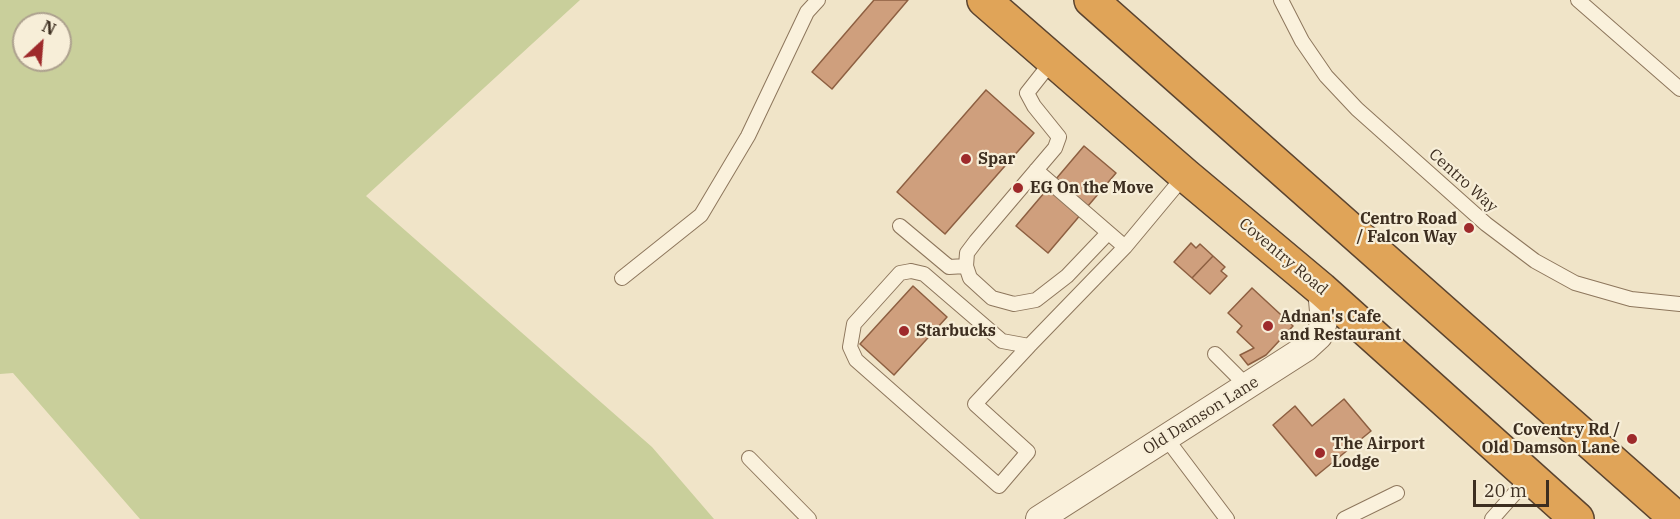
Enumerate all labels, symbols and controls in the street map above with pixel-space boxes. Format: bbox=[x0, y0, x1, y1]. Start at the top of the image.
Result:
north arrow bbox=[12, 12, 72, 72]
text: N bbox=[39, 16, 59, 39]
street label: Centro Way bbox=[1425, 145, 1501, 217]
place label: Spar bbox=[978, 149, 1015, 169]
marker: Spar bbox=[959, 152, 973, 166]
place label: EG On the Move bbox=[1030, 178, 1154, 198]
marker: EG On the Move bbox=[1011, 181, 1025, 195]
place label: Centro Road / Falcon Way bbox=[1357, 209, 1457, 247]
street label: Coventry Road bbox=[1235, 214, 1331, 300]
marker: Centro Road / Falcon Way bbox=[1462, 221, 1476, 235]
place label: Adnan's Cafe and Restaurant bbox=[1280, 307, 1401, 345]
marker: Adnan's Cafe and Restaurant bbox=[1261, 319, 1275, 333]
place label: Starbucks bbox=[916, 321, 996, 341]
marker: Starbucks bbox=[897, 324, 911, 338]
street label: Old Damson Lane bbox=[1140, 373, 1262, 459]
place label: Coventry Rd / Old Damson Lane bbox=[1481, 420, 1620, 458]
marker: Coventry Rd / Old Damson Lane bbox=[1625, 432, 1639, 446]
place label: The Airport Lodge bbox=[1332, 434, 1425, 472]
marker: The Airport Lodge bbox=[1313, 446, 1327, 460]
scale bar bbox=[1476, 468, 1552, 506]
text: 20 m bbox=[1484, 479, 1527, 502]

